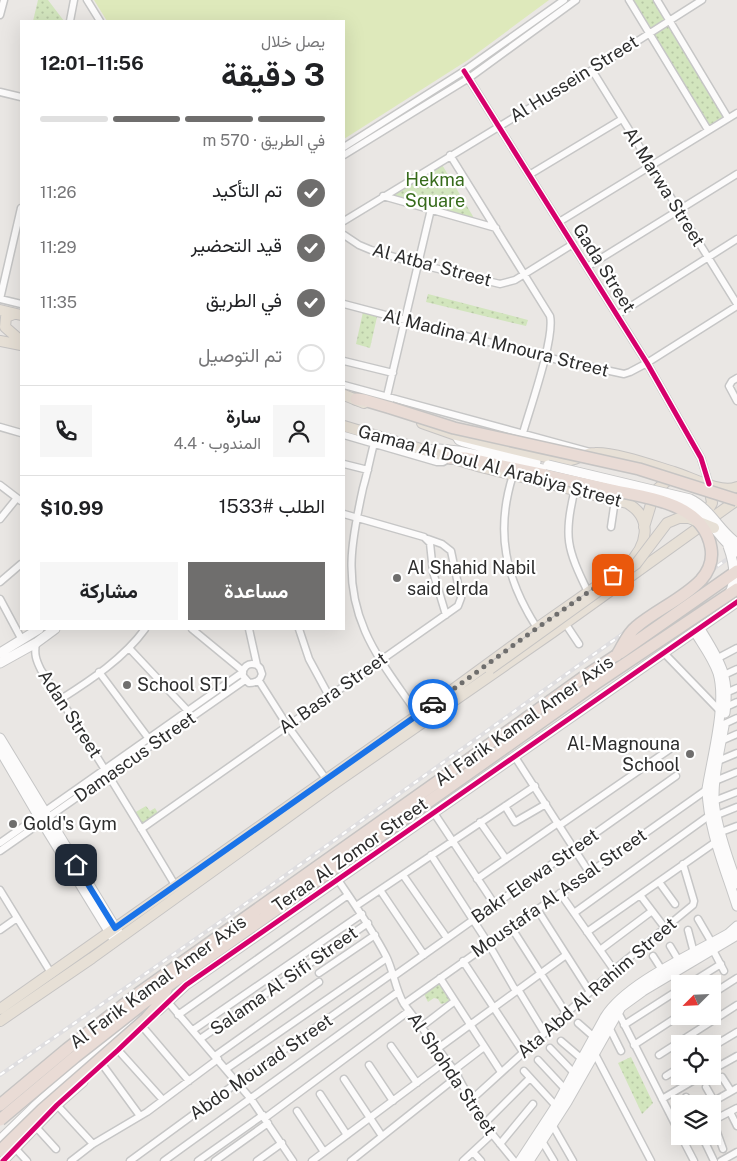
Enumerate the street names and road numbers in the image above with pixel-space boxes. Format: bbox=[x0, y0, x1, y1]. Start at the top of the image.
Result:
street label: Al Hussein Street bbox=[506, 31, 642, 126]
street label: Al Marwa Street bbox=[619, 123, 709, 250]
street label: Gada Street bbox=[569, 219, 640, 316]
street label: Al Atba' Street bbox=[370, 239, 494, 290]
street label: Al Madina Al Mnoura Street bbox=[381, 304, 611, 381]
street label: Gamaa Al Doul Al Arabiya Street bbox=[356, 420, 624, 511]
street label: Al Basra Street bbox=[275, 647, 391, 738]
street label: Al Farik Kamal Amer Axis bbox=[431, 651, 617, 790]
street label: Adan Street bbox=[34, 666, 107, 762]
street label: Damascus Street bbox=[70, 707, 199, 806]
street label: Teraa Al Zomor Street bbox=[268, 793, 431, 916]
street label: Bakr Elewa Street bbox=[467, 824, 602, 927]
street label: Moustafa Al Assal Street bbox=[467, 824, 650, 961]
street label: Al Farik Kamal Amer Axis bbox=[65, 911, 250, 1053]
street label: Ata Abd Al Rahim Street bbox=[513, 913, 680, 1062]
street label: Salama Al Sifi Street bbox=[206, 922, 361, 1039]
street label: Al Shohda Street bbox=[404, 1008, 501, 1139]
street label: Abdo Mourad Street bbox=[185, 1009, 336, 1124]

